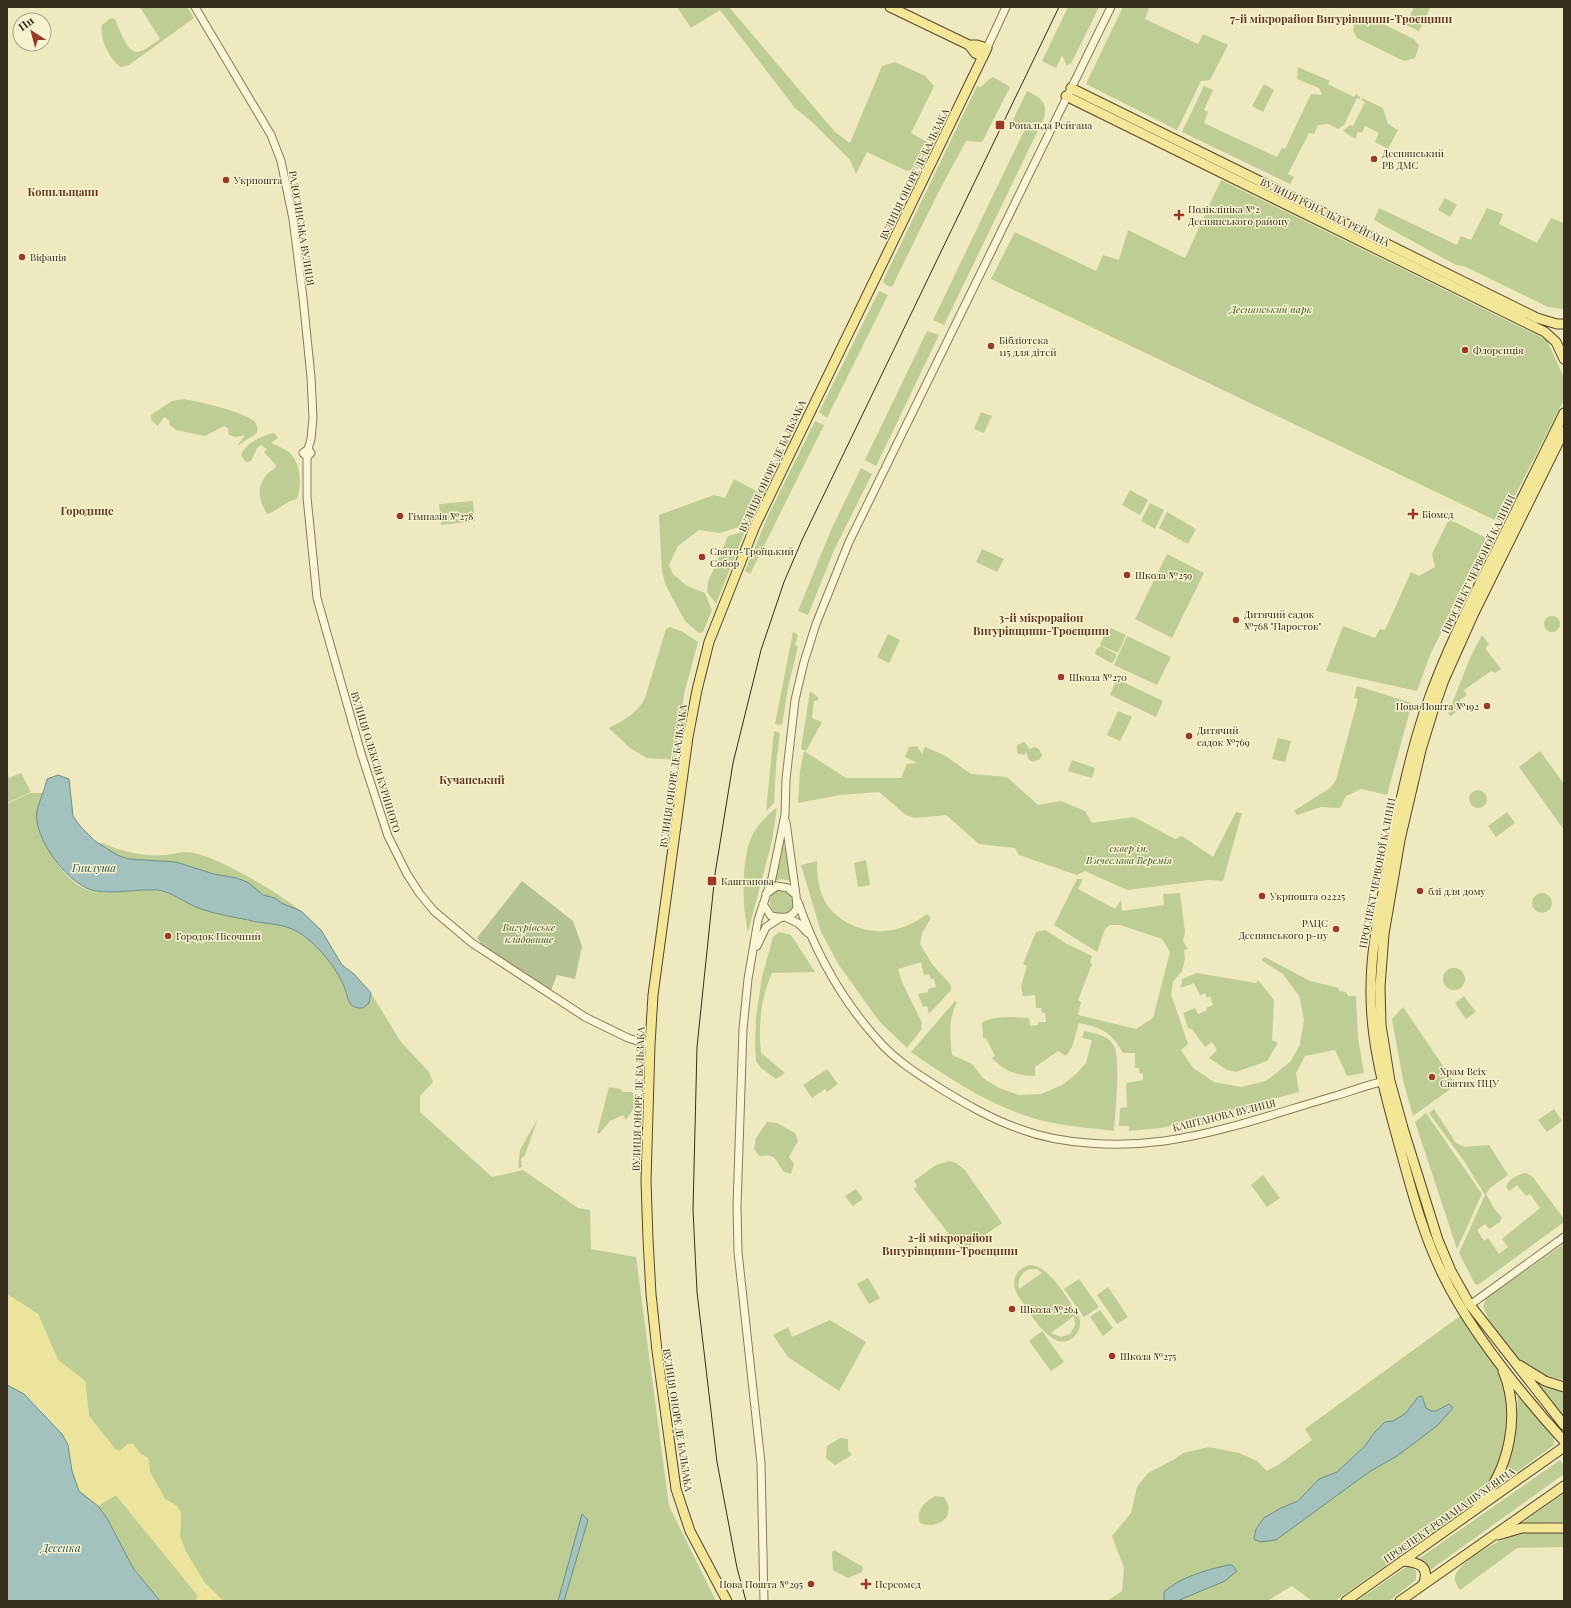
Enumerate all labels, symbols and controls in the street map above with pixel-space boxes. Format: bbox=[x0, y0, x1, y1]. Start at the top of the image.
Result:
district label: 7-й мікрорайон Вигурівщини-Троєщини bbox=[1230, 11, 1452, 26]
north arrow bbox=[12, 12, 52, 52]
text: Пн bbox=[15, 13, 37, 34]
street label: ВУЛИЦЯ ОНОРЕ ДЕ БАЛЬЗАКА bbox=[876, 105, 952, 242]
place label: Рональда Рейгана bbox=[1009, 118, 1092, 132]
marker: Рональда Рейгана bbox=[994, 119, 1006, 131]
place label: Деснянський РВ ДМС bbox=[1382, 146, 1444, 172]
marker: Деснянський РВ ДМС bbox=[1369, 154, 1379, 164]
street label: РАДОСИНСЬКА ВУЛИЦЯ bbox=[286, 169, 318, 287]
place label: Укрпошта bbox=[233, 173, 282, 187]
marker: Укрпошта bbox=[221, 175, 231, 185]
street label: ВУЛИЦЯ РОНАЛЬДА РЕЙГАНА bbox=[1258, 175, 1393, 250]
district label: Копильщани bbox=[27, 184, 99, 199]
place label: Поліклініка №2 Деснянського району bbox=[1188, 202, 1289, 228]
marker: Поліклініка №2 Деснянського району bbox=[1173, 209, 1185, 221]
place label: Віфанія bbox=[30, 250, 67, 264]
marker: Віфанія bbox=[17, 252, 27, 262]
park label: Деснянський парк bbox=[1228, 302, 1313, 316]
place label: Бібліотека 115 для дітей bbox=[999, 333, 1057, 359]
marker: Бібліотека 115 для дітей bbox=[986, 341, 996, 351]
place label: Флоренція bbox=[1473, 343, 1524, 357]
marker: Флоренція bbox=[1460, 345, 1470, 355]
street label: ВУЛИЦЯ ОНОРЕ ДЕ БАЛЬЗАКА bbox=[735, 397, 809, 534]
street label: ПРОСПЕКТ ЧЕРВОНОЇ КАЛИНИ bbox=[1438, 492, 1518, 636]
district label: Городище bbox=[60, 503, 114, 518]
place label: Біомед bbox=[1422, 507, 1454, 521]
marker: Біомед bbox=[1407, 508, 1419, 520]
place label: Гімназія №278 bbox=[408, 509, 474, 523]
marker: Гімназія №278 bbox=[395, 511, 405, 521]
place label: Свято-Троїцький Собор bbox=[710, 544, 794, 570]
marker: Свято-Троїцький Собор bbox=[697, 552, 707, 562]
place label: Школа №259 bbox=[1135, 568, 1192, 582]
marker: Школа №259 bbox=[1122, 570, 1132, 580]
place label: Дитячий садок №768 "Паросток" bbox=[1244, 607, 1322, 633]
district label: 3-й мікрорайон Вигурівщини-Троєщини bbox=[973, 610, 1109, 638]
marker: Дитячий садок №768 "Паросток" bbox=[1231, 615, 1241, 625]
place label: Школа №270 bbox=[1069, 670, 1127, 684]
marker: Школа №270 bbox=[1056, 672, 1066, 682]
street label: ВУЛИЦЯ ОЛЕКСІЯ КУРІННОГО bbox=[348, 690, 404, 834]
place label: Нова Пошта №192 bbox=[1396, 699, 1479, 713]
marker: Нова Пошта №192 bbox=[1482, 701, 1492, 711]
street label: ВУЛИЦЯ ОНОРЕ ДЕ БАЛЬЗАКА bbox=[656, 703, 690, 848]
place label: Дитячий садок №769 bbox=[1197, 723, 1250, 749]
marker: Дитячий садок №769 bbox=[1184, 731, 1194, 741]
district label: Кучанський bbox=[439, 772, 505, 787]
street label: ПРОСПЕКТ ЧЕРВОНОЇ КАЛИНИ bbox=[1356, 796, 1398, 949]
park label: сквер ім. В'ячеслава Веремія bbox=[1085, 841, 1172, 867]
water label: Гнилуша bbox=[71, 860, 116, 875]
place label: Каштанова bbox=[721, 874, 774, 888]
marker: Каштанова bbox=[706, 875, 718, 887]
place label: блі для дому bbox=[1428, 884, 1486, 898]
marker: блі для дому bbox=[1415, 886, 1425, 896]
place label: Укрпошта 02225 bbox=[1269, 889, 1345, 903]
marker: Укрпошта 02225 bbox=[1257, 891, 1267, 901]
place label: РАЦС Деснянського р-ну bbox=[1239, 916, 1328, 942]
park label: Вигурівське кладовище bbox=[502, 920, 556, 946]
marker: РАЦС Деснянського р-ну bbox=[1331, 924, 1341, 934]
place label: Городок Пісочний bbox=[176, 929, 261, 943]
marker: Городок Пісочний bbox=[163, 931, 173, 941]
street label: ВУЛИЦЯ ОНОРЕ ДЕ БАЛЬЗАКА bbox=[628, 1026, 648, 1171]
place label: Храм Всіх Святих ПЦУ bbox=[1440, 1064, 1499, 1090]
marker: Храм Всіх Святих ПЦУ bbox=[1427, 1072, 1437, 1082]
street label: КАШТАНОВА ВУЛИЦЯ bbox=[1171, 1095, 1277, 1135]
district label: 2-й мікрорайон Вигурівщини-Троєщини bbox=[882, 1230, 1018, 1258]
place label: Школа №264 bbox=[1020, 1302, 1078, 1316]
marker: Школа №264 bbox=[1007, 1304, 1017, 1314]
street label: ВУЛИЦЯ ОНОРЕ ДЕ БАЛЬЗАКА bbox=[660, 1348, 696, 1493]
place label: Школа №275 bbox=[1120, 1349, 1176, 1363]
marker: Школа №275 bbox=[1107, 1351, 1117, 1361]
street label: ПРОСПЕКТ РОМАНА ШУХЕВИЧА bbox=[1381, 1464, 1518, 1566]
water label: Десенка bbox=[39, 1540, 81, 1555]
place label: Нова Пошта №295 bbox=[719, 1577, 803, 1591]
place label: Персомед bbox=[875, 1577, 921, 1591]
marker: Персомед bbox=[860, 1578, 872, 1590]
marker: Нова Пошта №295 bbox=[806, 1579, 816, 1589]

